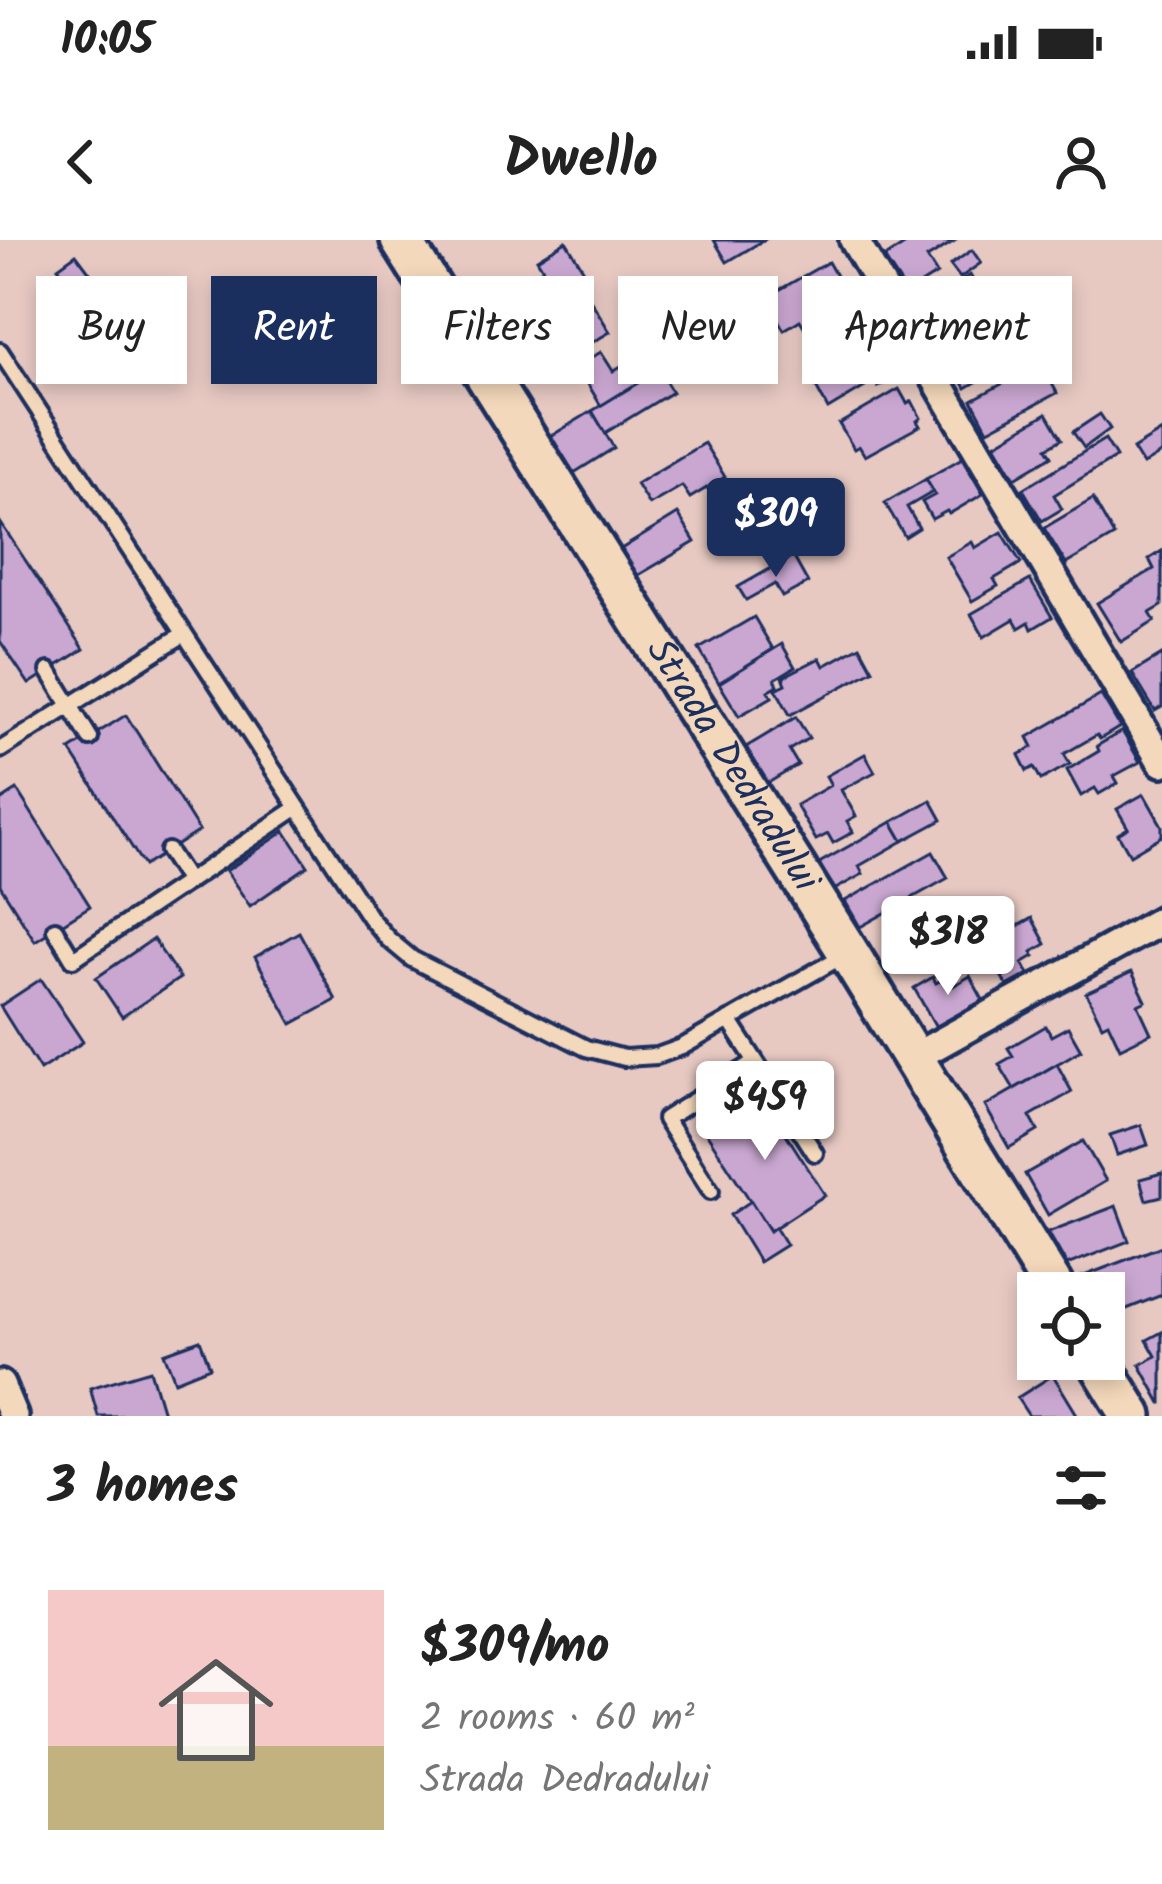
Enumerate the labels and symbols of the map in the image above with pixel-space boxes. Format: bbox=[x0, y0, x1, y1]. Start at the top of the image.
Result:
pin: $309 bbox=[705, 478, 847, 580]
street label: Strada Dedradului bbox=[628, 627, 835, 907]
pin: $318 bbox=[877, 896, 1019, 998]
pin: $459 bbox=[694, 1061, 836, 1163]

